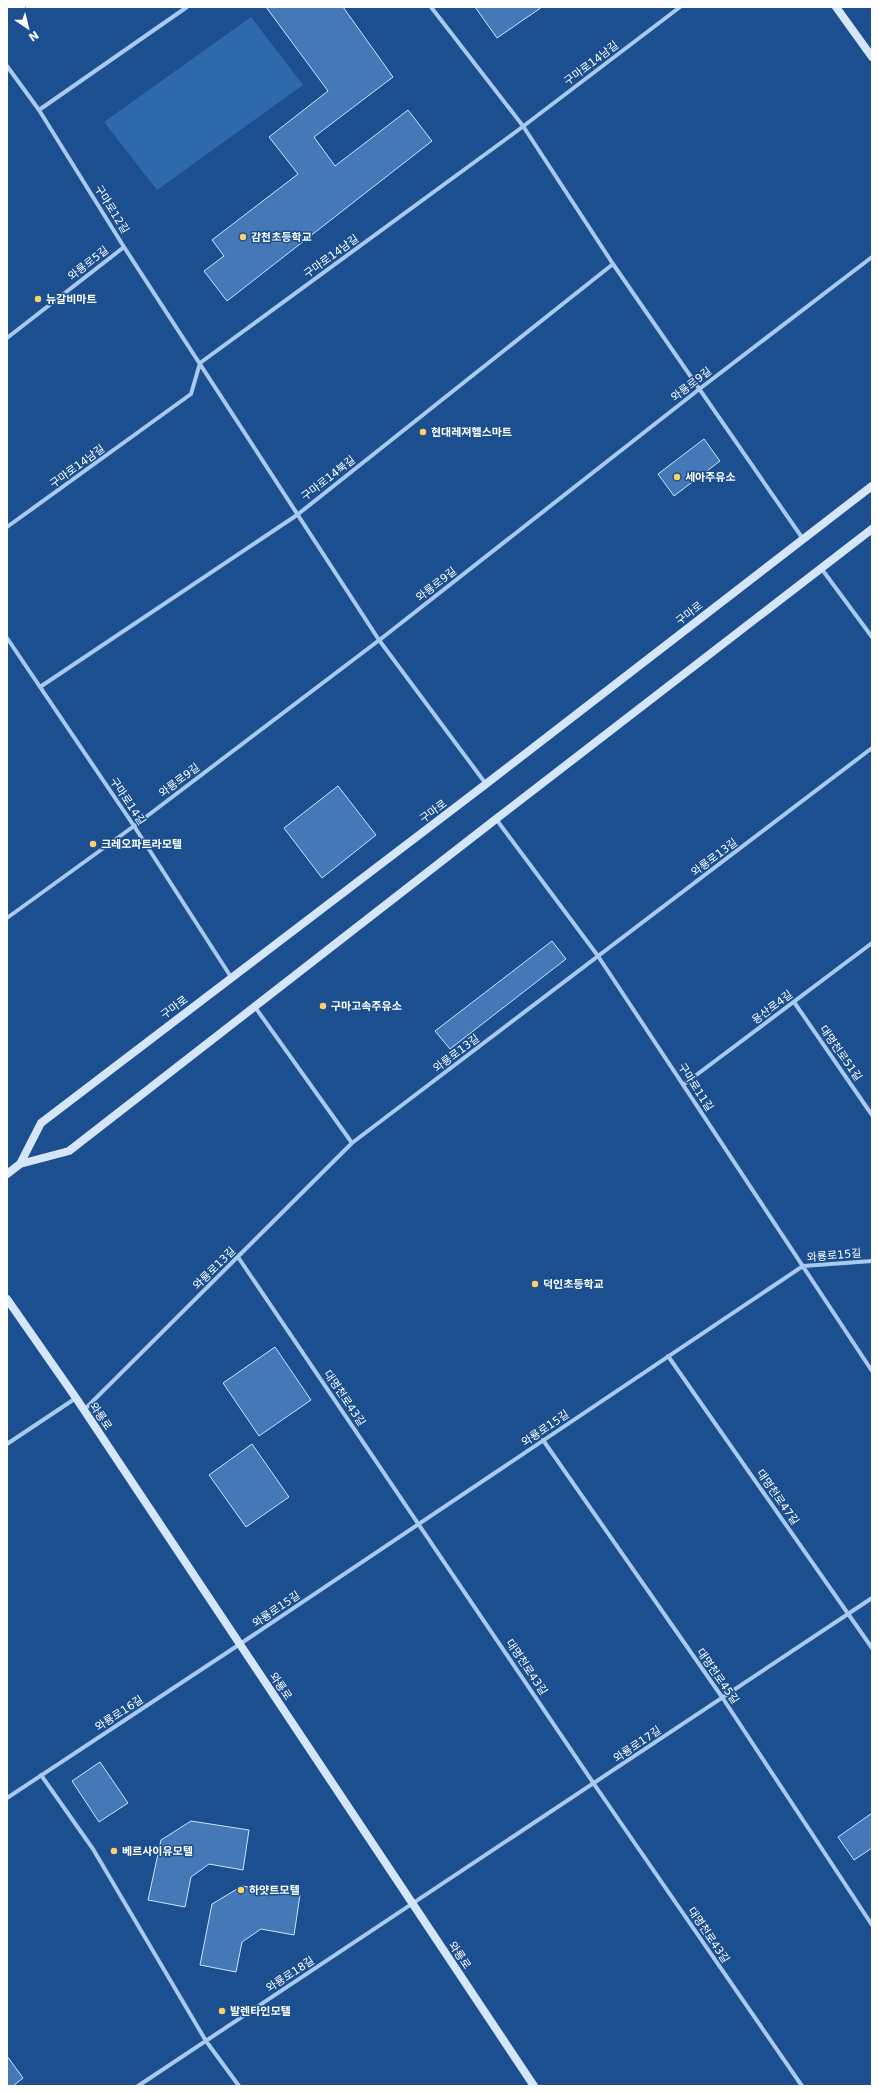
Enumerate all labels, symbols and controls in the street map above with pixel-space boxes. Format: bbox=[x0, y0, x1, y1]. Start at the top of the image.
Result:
north arrow bbox=[8, 8, 48, 48]
text: N bbox=[26, 28, 41, 44]
street label: 구마로14남길 bbox=[562, 39, 621, 88]
street label: 구마로12길 bbox=[92, 183, 132, 236]
place label: 감천초등학교 bbox=[251, 231, 312, 244]
marker: 감천초등학교 bbox=[238, 232, 248, 242]
street label: 구마로14남길 bbox=[301, 232, 361, 281]
street label: 와룡로5길 bbox=[66, 244, 111, 283]
place label: 뉴갈비마트 bbox=[46, 293, 97, 306]
marker: 뉴갈비마트 bbox=[33, 294, 43, 304]
street label: 와룡로9길 bbox=[669, 365, 714, 404]
place label: 현대레져헬스마트 bbox=[431, 426, 512, 439]
marker: 현대레져헬스마트 bbox=[418, 427, 428, 437]
street label: 구마로14남길 bbox=[47, 442, 107, 491]
street label: 구마로14북길 bbox=[299, 453, 358, 503]
place label: 세아주유소 bbox=[685, 471, 736, 484]
marker: 세아주유소 bbox=[672, 472, 682, 482]
street label: 와룡로9길 bbox=[414, 565, 459, 604]
street label: 구마로 bbox=[673, 599, 705, 628]
street label: 와룡로9길 bbox=[156, 761, 202, 800]
street label: 구마로14길 bbox=[107, 775, 148, 827]
street label: 구마로 bbox=[417, 797, 449, 826]
street label: 와룡로13길 bbox=[689, 836, 740, 879]
place label: 크레오파트라모텔 bbox=[101, 838, 182, 851]
marker: 크레오파트라모텔 bbox=[88, 839, 98, 849]
street label: 용산로4길 bbox=[749, 988, 795, 1027]
street label: 구마로 bbox=[158, 993, 190, 1022]
place label: 구마고속주유소 bbox=[331, 1000, 402, 1013]
marker: 구마고속주유소 bbox=[318, 1001, 328, 1011]
street label: 대명천로51길 bbox=[817, 1023, 864, 1083]
street label: 와룡로13길 bbox=[431, 1032, 482, 1075]
street label: 구마로11길 bbox=[675, 1061, 716, 1114]
street label: 와룡로13길 bbox=[190, 1244, 238, 1292]
street label: 와룡로15길 bbox=[806, 1247, 862, 1264]
place label: 덕인초등학교 bbox=[543, 1278, 604, 1291]
marker: 덕인초등학교 bbox=[530, 1279, 540, 1289]
street label: 대명천로43길 bbox=[321, 1368, 368, 1429]
street label: 와룡로 bbox=[87, 1400, 114, 1433]
street label: 와룡로15길 bbox=[519, 1408, 571, 1449]
street label: 대명천로47길 bbox=[754, 1467, 801, 1527]
street label: 와룡로15길 bbox=[250, 1589, 302, 1630]
street label: 대명천로43길 bbox=[503, 1637, 550, 1698]
street label: 대명천로45길 bbox=[694, 1646, 741, 1706]
street label: 와룡로 bbox=[267, 1670, 294, 1703]
street label: 와룡로16길 bbox=[93, 1693, 146, 1734]
street label: 와룡로17길 bbox=[611, 1724, 663, 1765]
place label: 베르사이유모텔 bbox=[122, 1845, 193, 1858]
marker: 베르사이유모텔 bbox=[109, 1846, 119, 1856]
place label: 하얏트모텔 bbox=[249, 1884, 300, 1897]
marker: 하얏트모텔 bbox=[236, 1885, 246, 1895]
street label: 대명천로43길 bbox=[685, 1905, 732, 1966]
street label: 와룡로 bbox=[446, 1939, 473, 1972]
street label: 와룡로18길 bbox=[264, 1954, 317, 1995]
place label: 발렌타인모텔 bbox=[230, 2005, 291, 2018]
marker: 발렌타인모텔 bbox=[217, 2006, 227, 2016]

